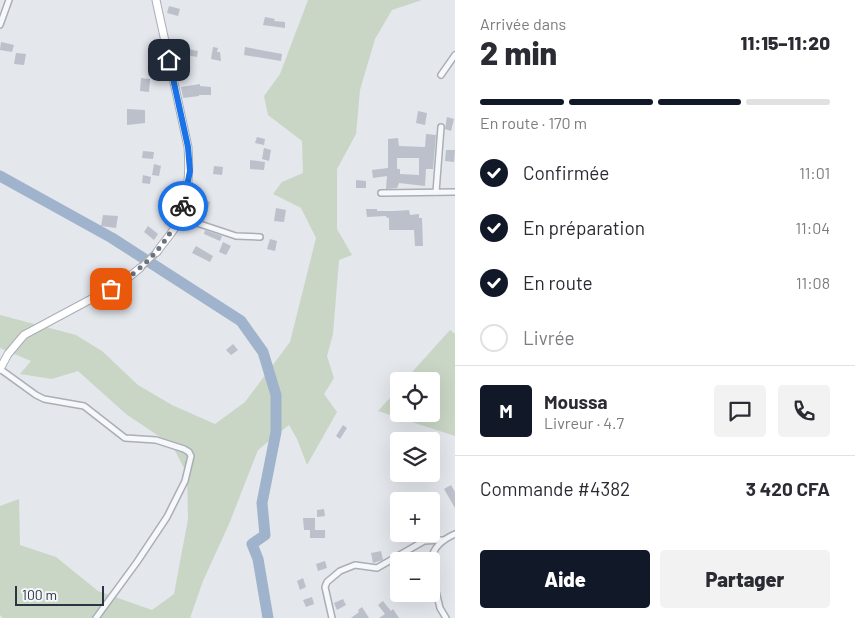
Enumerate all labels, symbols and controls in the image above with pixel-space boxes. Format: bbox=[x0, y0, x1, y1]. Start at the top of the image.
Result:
text: Arrivée dans bbox=[480, 14, 566, 33]
text: 11:15–11:20 bbox=[740, 31, 830, 54]
text: 2 min bbox=[480, 33, 557, 71]
pin bbox=[148, 39, 190, 81]
icon: home bbox=[155, 46, 183, 74]
text: En route · 170 m bbox=[480, 113, 587, 132]
icon: check bbox=[480, 159, 508, 187]
text: Confirmée bbox=[523, 161, 610, 184]
text: 11:01 bbox=[799, 163, 830, 182]
courier bbox=[158, 181, 208, 231]
icon: bike bbox=[169, 192, 197, 220]
icon: check bbox=[480, 214, 508, 242]
text: En préparation bbox=[523, 216, 645, 239]
text: 11:04 bbox=[795, 218, 830, 237]
pin bbox=[90, 268, 132, 310]
icon: check bbox=[480, 269, 508, 297]
text: En route bbox=[523, 271, 593, 294]
text: 11:08 bbox=[796, 273, 830, 292]
icon: bag bbox=[97, 275, 125, 303]
text: Livrée bbox=[523, 326, 575, 349]
map controls bbox=[390, 372, 440, 602]
button: locate bbox=[390, 372, 440, 422]
button: chat bbox=[714, 385, 766, 437]
button: phone bbox=[778, 385, 830, 437]
text: Moussa bbox=[544, 390, 608, 413]
text: M bbox=[499, 399, 513, 422]
text: Livreur · 4.7 bbox=[544, 413, 624, 432]
button: layers bbox=[390, 432, 440, 482]
text: Commande #4382 bbox=[480, 477, 630, 500]
text: 3 420 CFA bbox=[746, 477, 830, 500]
button: + bbox=[390, 492, 440, 542]
button: Aide bbox=[480, 550, 650, 608]
button: Partager bbox=[660, 550, 830, 608]
button: − bbox=[390, 552, 440, 602]
scale bar bbox=[15, 583, 104, 606]
text: 100 m bbox=[22, 586, 57, 603]

